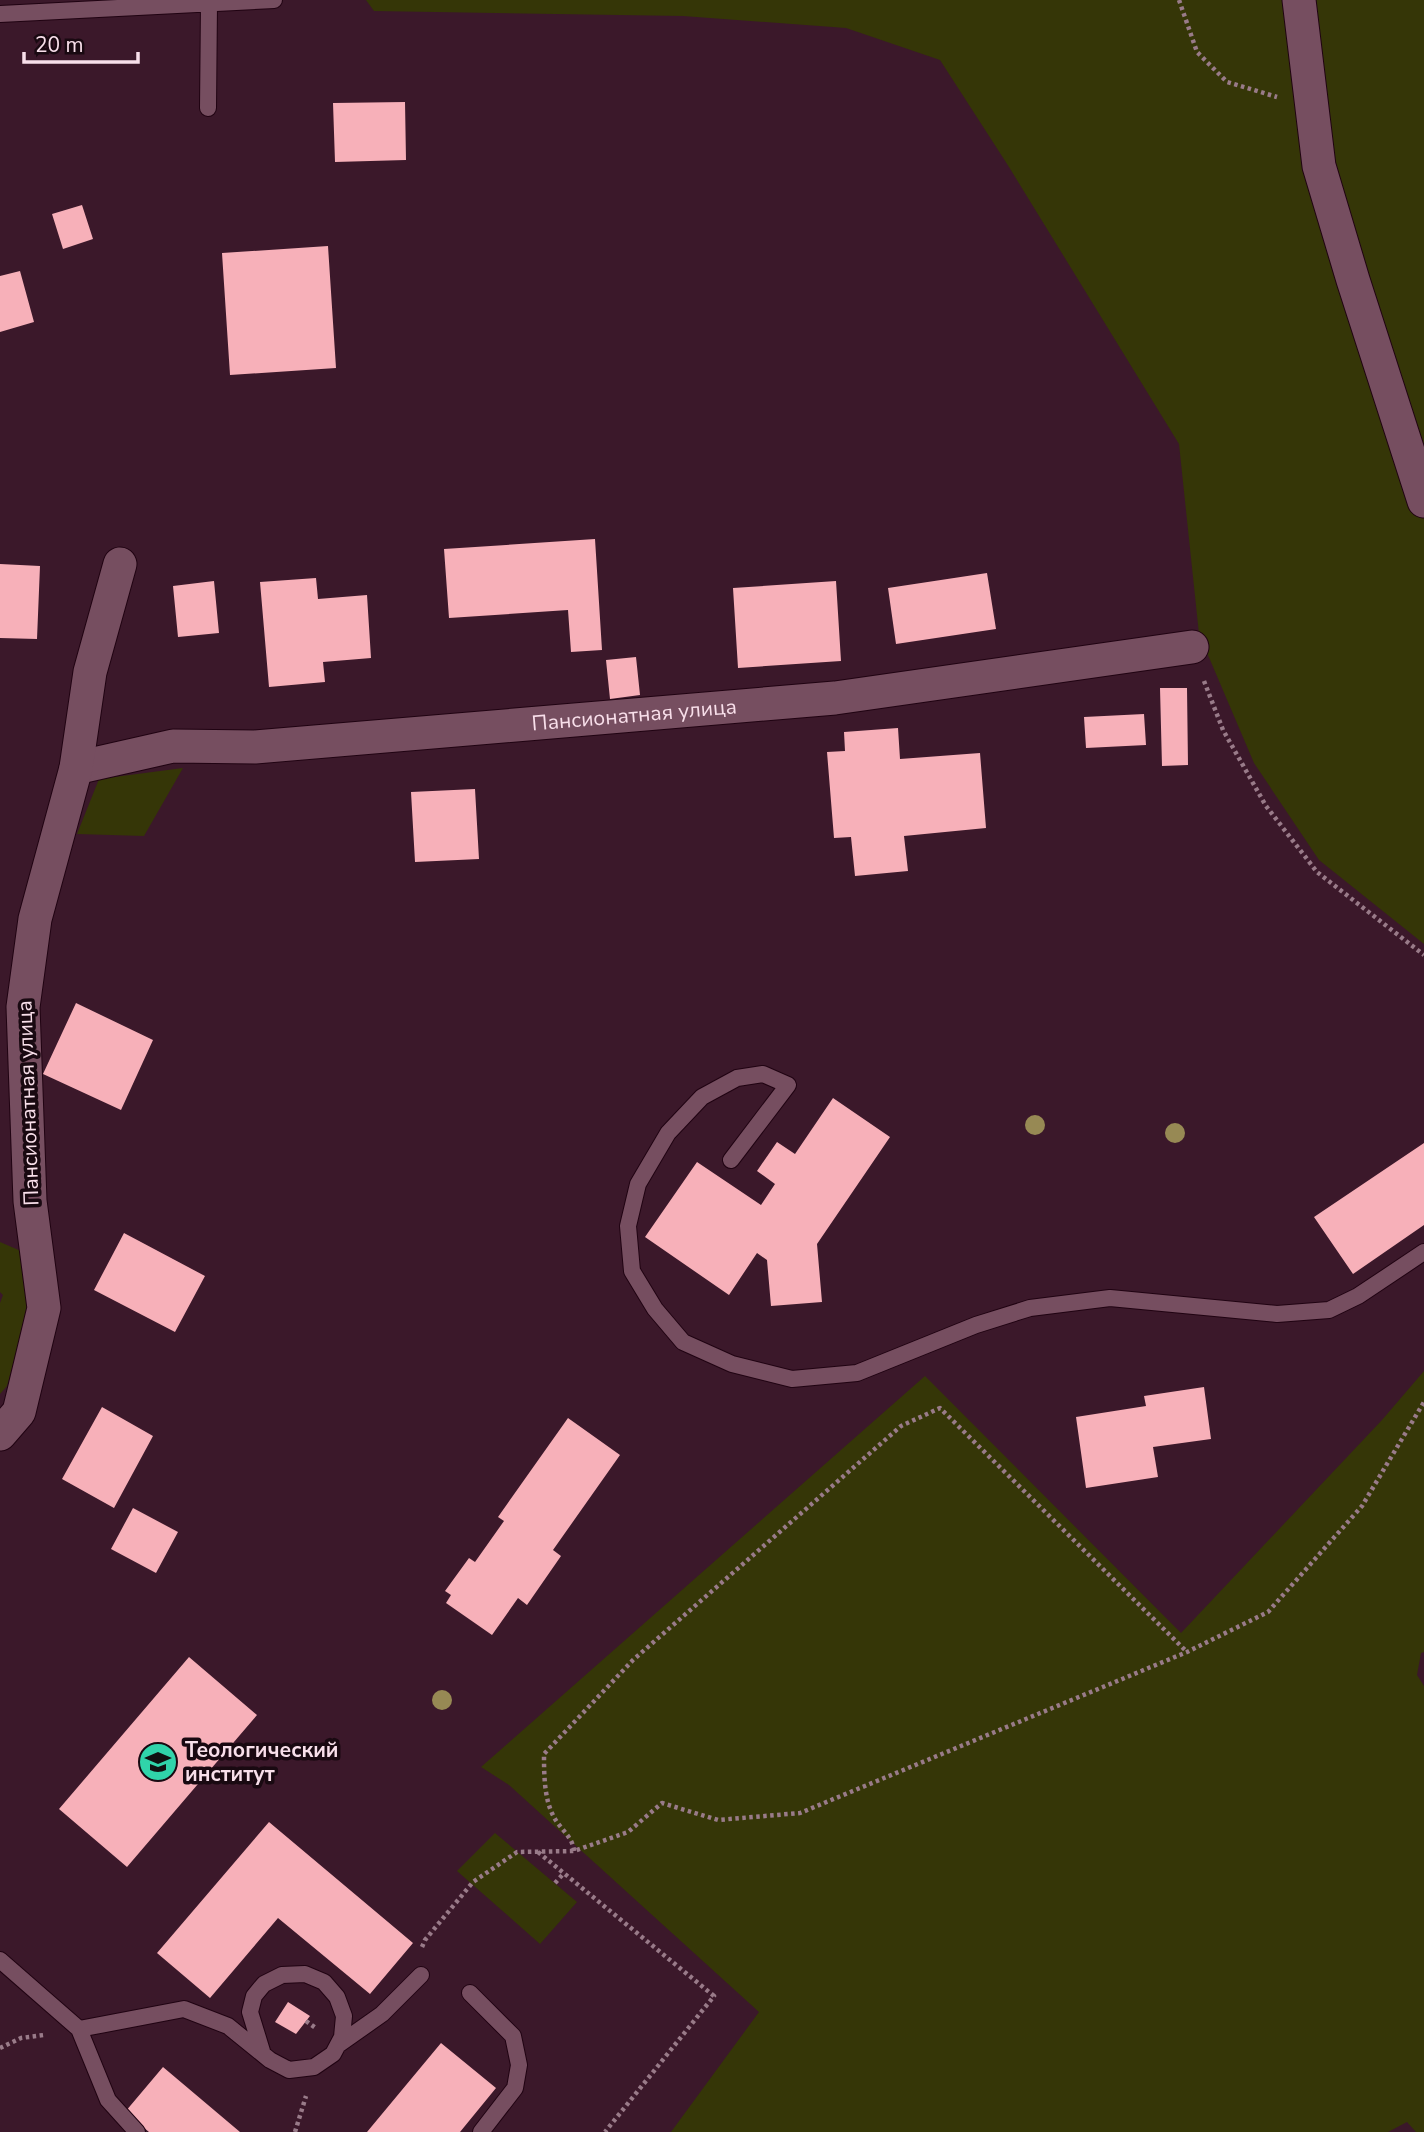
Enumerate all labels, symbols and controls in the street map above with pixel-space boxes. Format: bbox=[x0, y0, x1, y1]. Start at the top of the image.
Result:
scale bar bbox=[24, 21, 138, 65]
text: 20 m bbox=[35, 31, 84, 59]
street label: Пансионатная улица bbox=[531, 692, 738, 738]
street label: Пансионатная улица bbox=[10, 1000, 46, 1206]
place label: Теологический институт bbox=[185, 1736, 339, 1788]
school or university icon: Теологический институт bbox=[137, 1741, 179, 1783]

